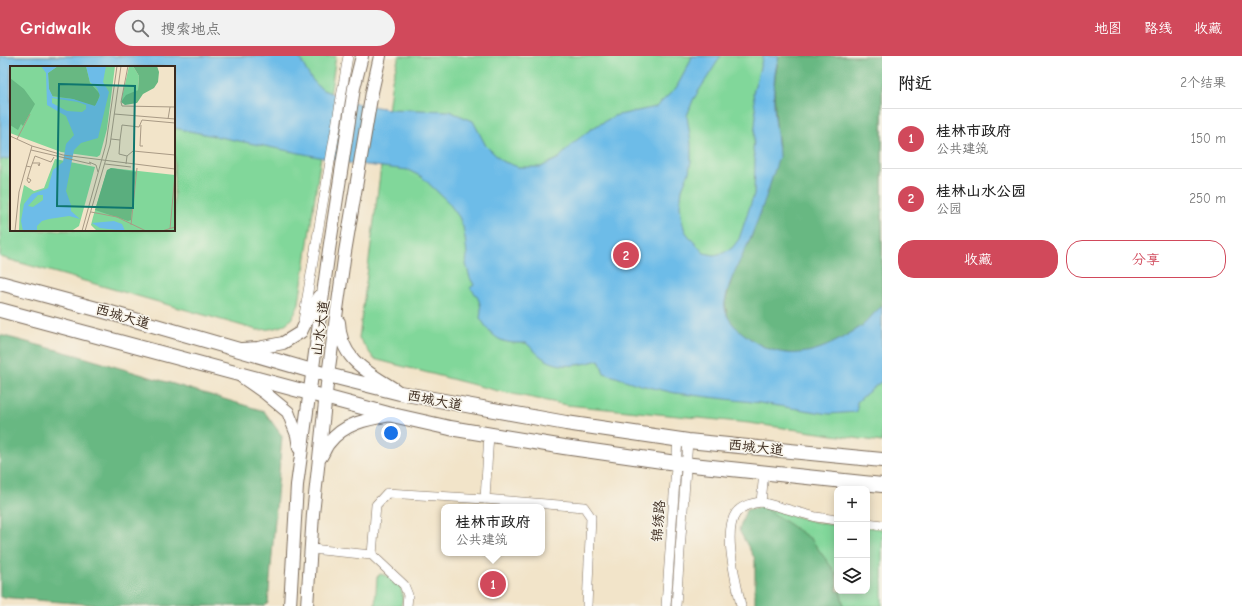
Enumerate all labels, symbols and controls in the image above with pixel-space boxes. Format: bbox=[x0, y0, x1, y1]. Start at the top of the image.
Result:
search box bbox=[115, 10, 395, 46]
text: Gridwalk bbox=[20, 17, 91, 39]
icon: search bbox=[129, 17, 151, 39]
text: 搜索地点 bbox=[161, 20, 221, 38]
text: 地图 bbox=[1094, 20, 1122, 37]
text: 路线 bbox=[1144, 20, 1172, 37]
text: 收藏 bbox=[1194, 20, 1222, 37]
inset map bbox=[10, 66, 175, 231]
text: 附近 bbox=[898, 74, 932, 93]
text: 2个结果 bbox=[1180, 75, 1226, 90]
text: 桂林市政府 bbox=[936, 122, 1011, 140]
text: 1 bbox=[908, 131, 914, 146]
text: 150 m bbox=[1191, 131, 1226, 146]
text: 公共建筑 bbox=[936, 141, 988, 156]
text: 桂林山水公园 bbox=[936, 182, 1026, 200]
text: 2 bbox=[908, 191, 914, 206]
text: 250 m bbox=[1189, 191, 1226, 206]
text: 公园 bbox=[936, 201, 962, 216]
pin: 2 bbox=[613, 240, 639, 270]
button: 收藏 bbox=[898, 240, 1058, 278]
button: 分享 bbox=[1066, 240, 1226, 278]
street label: 山水大道 bbox=[308, 299, 333, 357]
street label: 西城大道 bbox=[94, 301, 152, 332]
street label: 西城大道 bbox=[406, 387, 464, 414]
your location bbox=[381, 423, 401, 443]
street label: 西城大道 bbox=[727, 436, 785, 459]
map controls bbox=[834, 486, 870, 594]
button: + bbox=[834, 486, 870, 522]
street label: 锦绣路 bbox=[649, 499, 668, 543]
popup bbox=[441, 504, 545, 556]
text: 桂林市政府 bbox=[455, 513, 531, 531]
button: − bbox=[834, 522, 870, 558]
text: 公共建筑 bbox=[455, 532, 508, 547]
button: layers bbox=[834, 558, 870, 594]
pin: 1 bbox=[480, 569, 506, 599]

